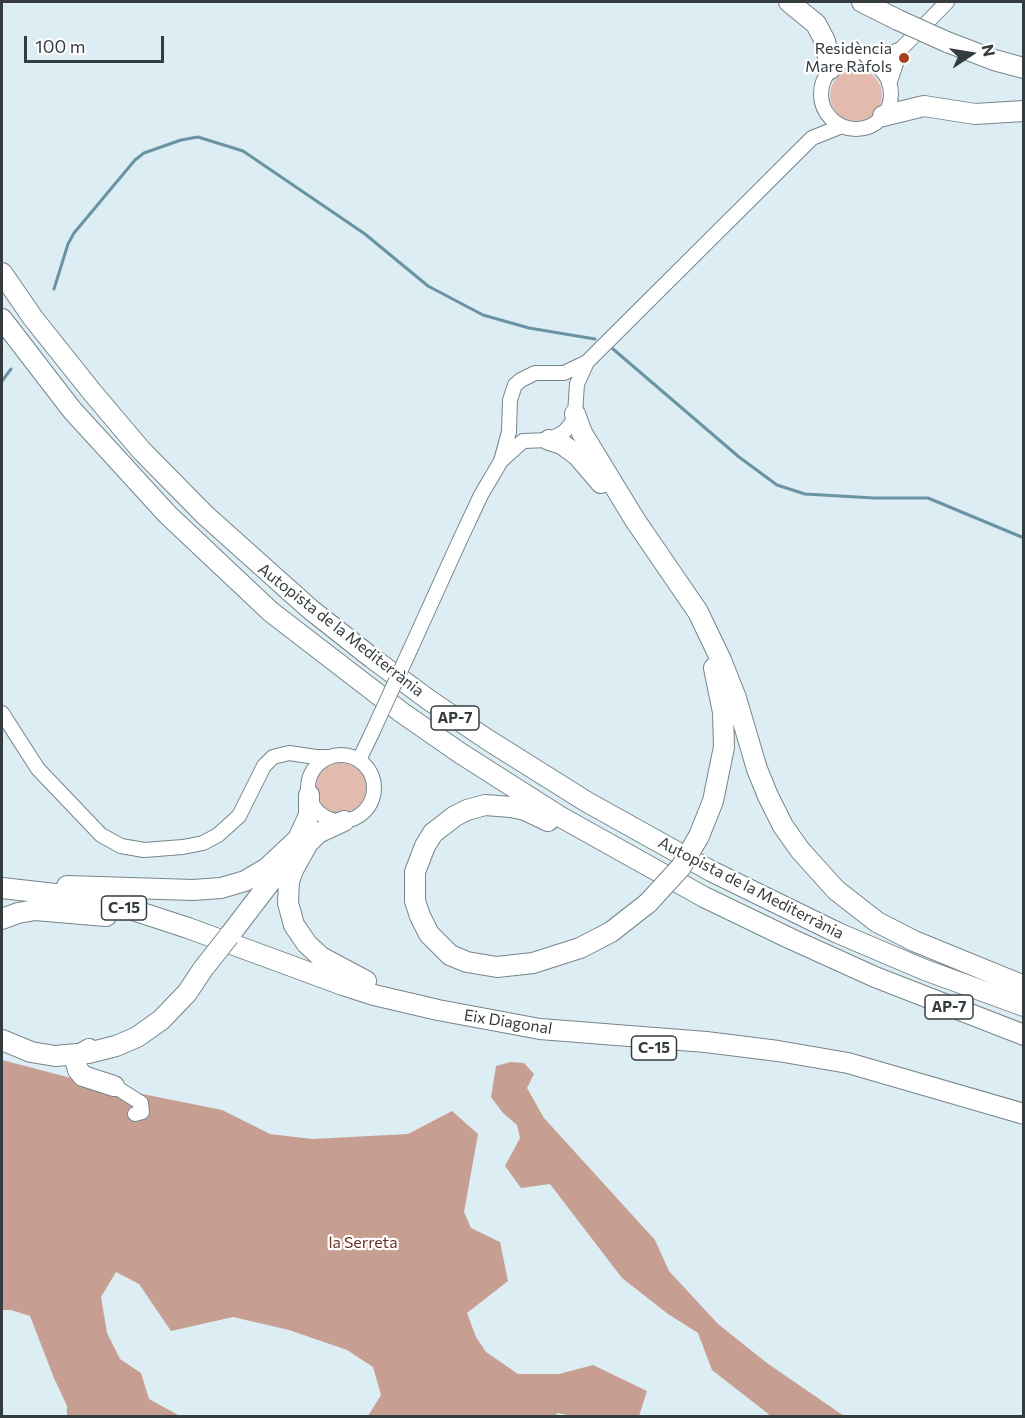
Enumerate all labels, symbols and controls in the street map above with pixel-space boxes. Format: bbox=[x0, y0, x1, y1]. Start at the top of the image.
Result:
scale bar bbox=[27, 24, 166, 62]
north arrow bbox=[941, 24, 1001, 84]
text: 100 m bbox=[35, 35, 85, 57]
place label: Residència Mare Ràfols bbox=[805, 39, 892, 77]
text: N bbox=[979, 42, 1000, 58]
marker: Residència Mare Ràfols bbox=[897, 51, 911, 65]
street label: Autopista de la Mediterrània bbox=[254, 559, 428, 701]
road number: AP-7 bbox=[431, 706, 479, 730]
street label: Autopista de la Mediterrània bbox=[655, 833, 847, 943]
road number: C-15 bbox=[102, 896, 146, 920]
road number: AP-7 bbox=[925, 995, 973, 1019]
street label: Eix Diagonal bbox=[462, 1006, 554, 1038]
road number: C-15 bbox=[632, 1036, 676, 1060]
park label: la Serreta bbox=[328, 1233, 398, 1253]

